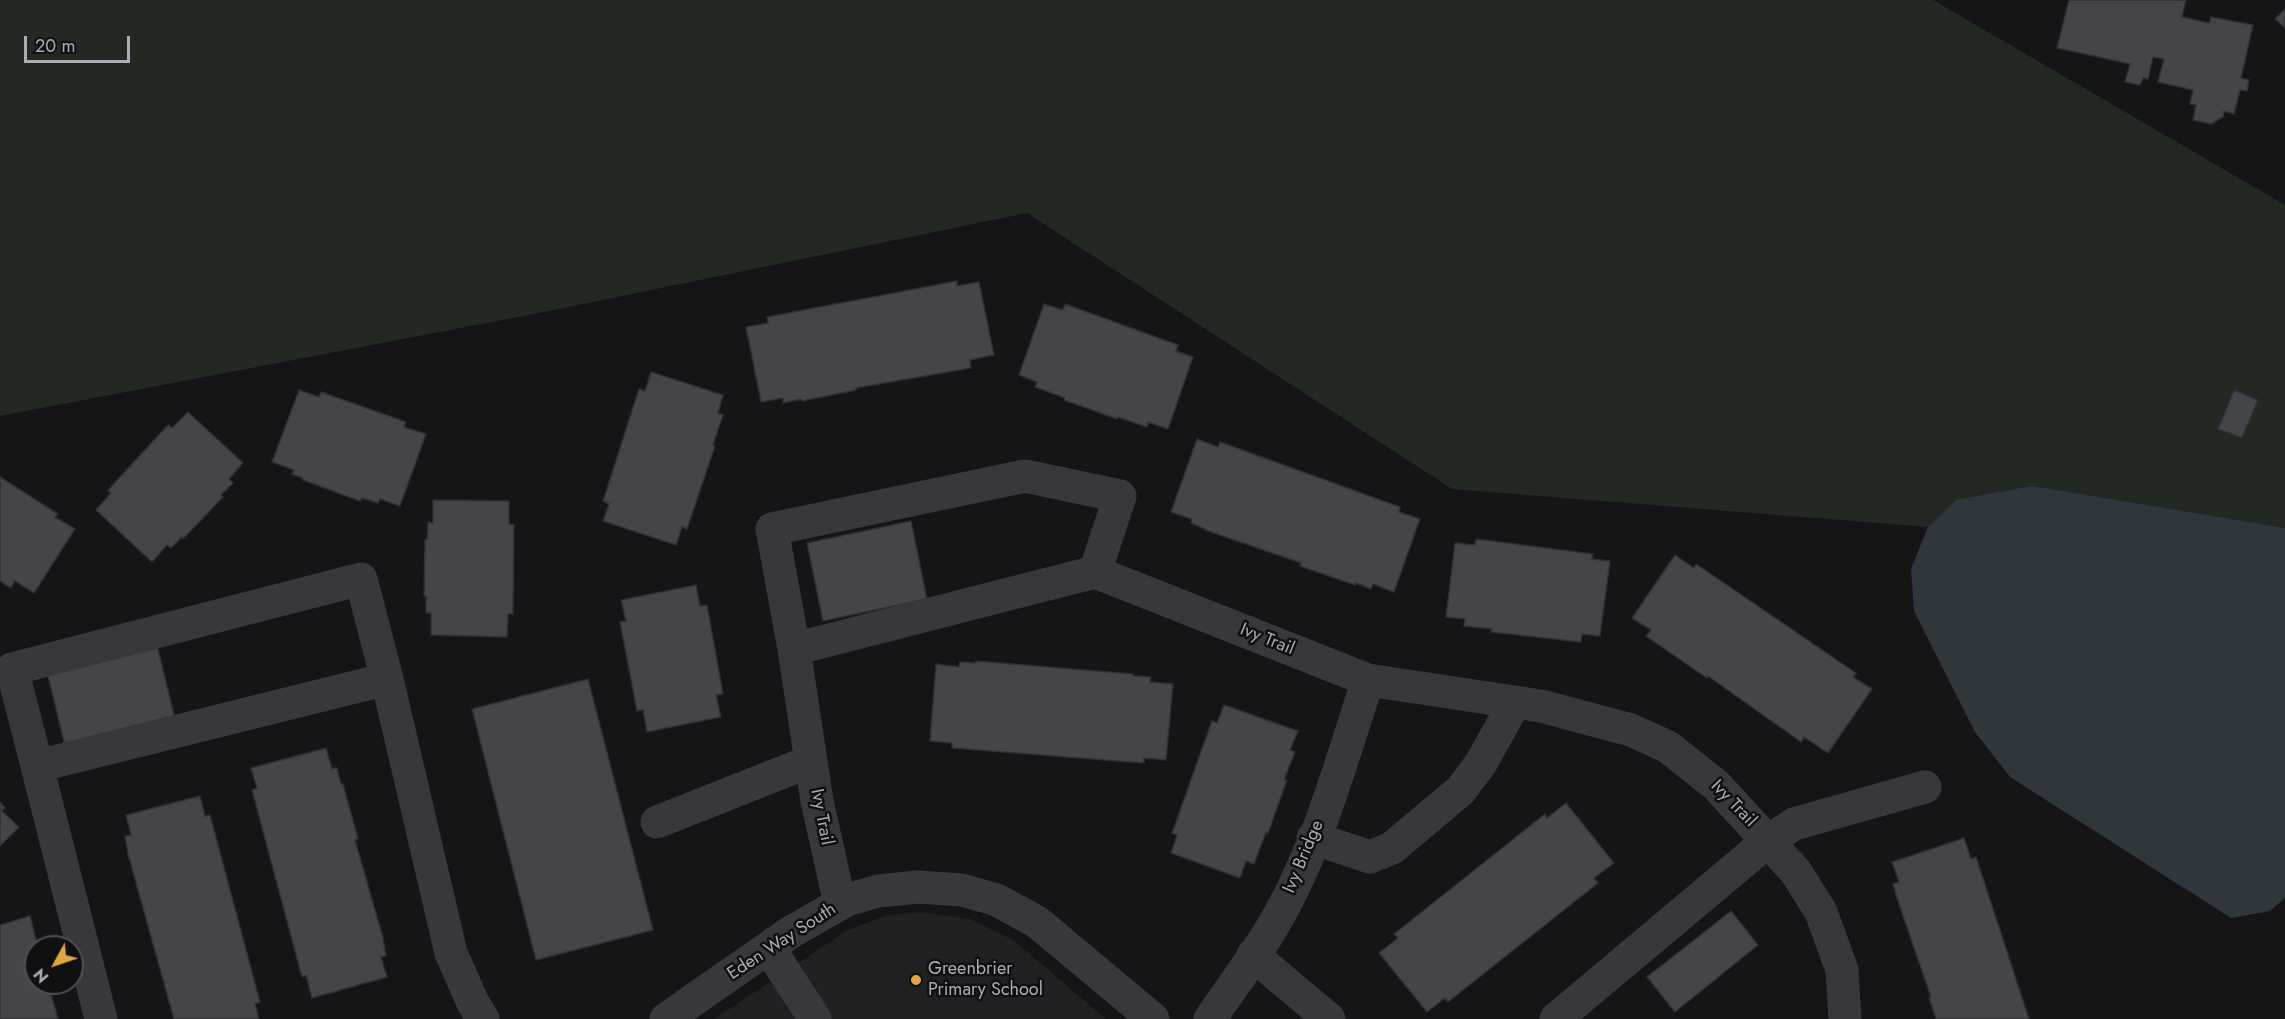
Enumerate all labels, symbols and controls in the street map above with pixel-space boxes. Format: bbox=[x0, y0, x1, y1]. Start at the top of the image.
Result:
scale bar bbox=[27, 24, 134, 62]
text: 20 m bbox=[35, 33, 75, 59]
street label: Ivy Trail bbox=[1237, 619, 1297, 661]
street label: Ivy Trail bbox=[1706, 776, 1760, 832]
street label: Ivy Trail bbox=[805, 787, 837, 847]
street label: Ivy Bridge bbox=[1279, 817, 1329, 897]
street label: Eden Way South bbox=[724, 899, 840, 985]
north arrow bbox=[24, 935, 84, 995]
place label: Greenbrier Primary School bbox=[928, 959, 1043, 1002]
text: N bbox=[28, 963, 54, 988]
marker: Greenbrier Primary School bbox=[909, 973, 923, 987]

